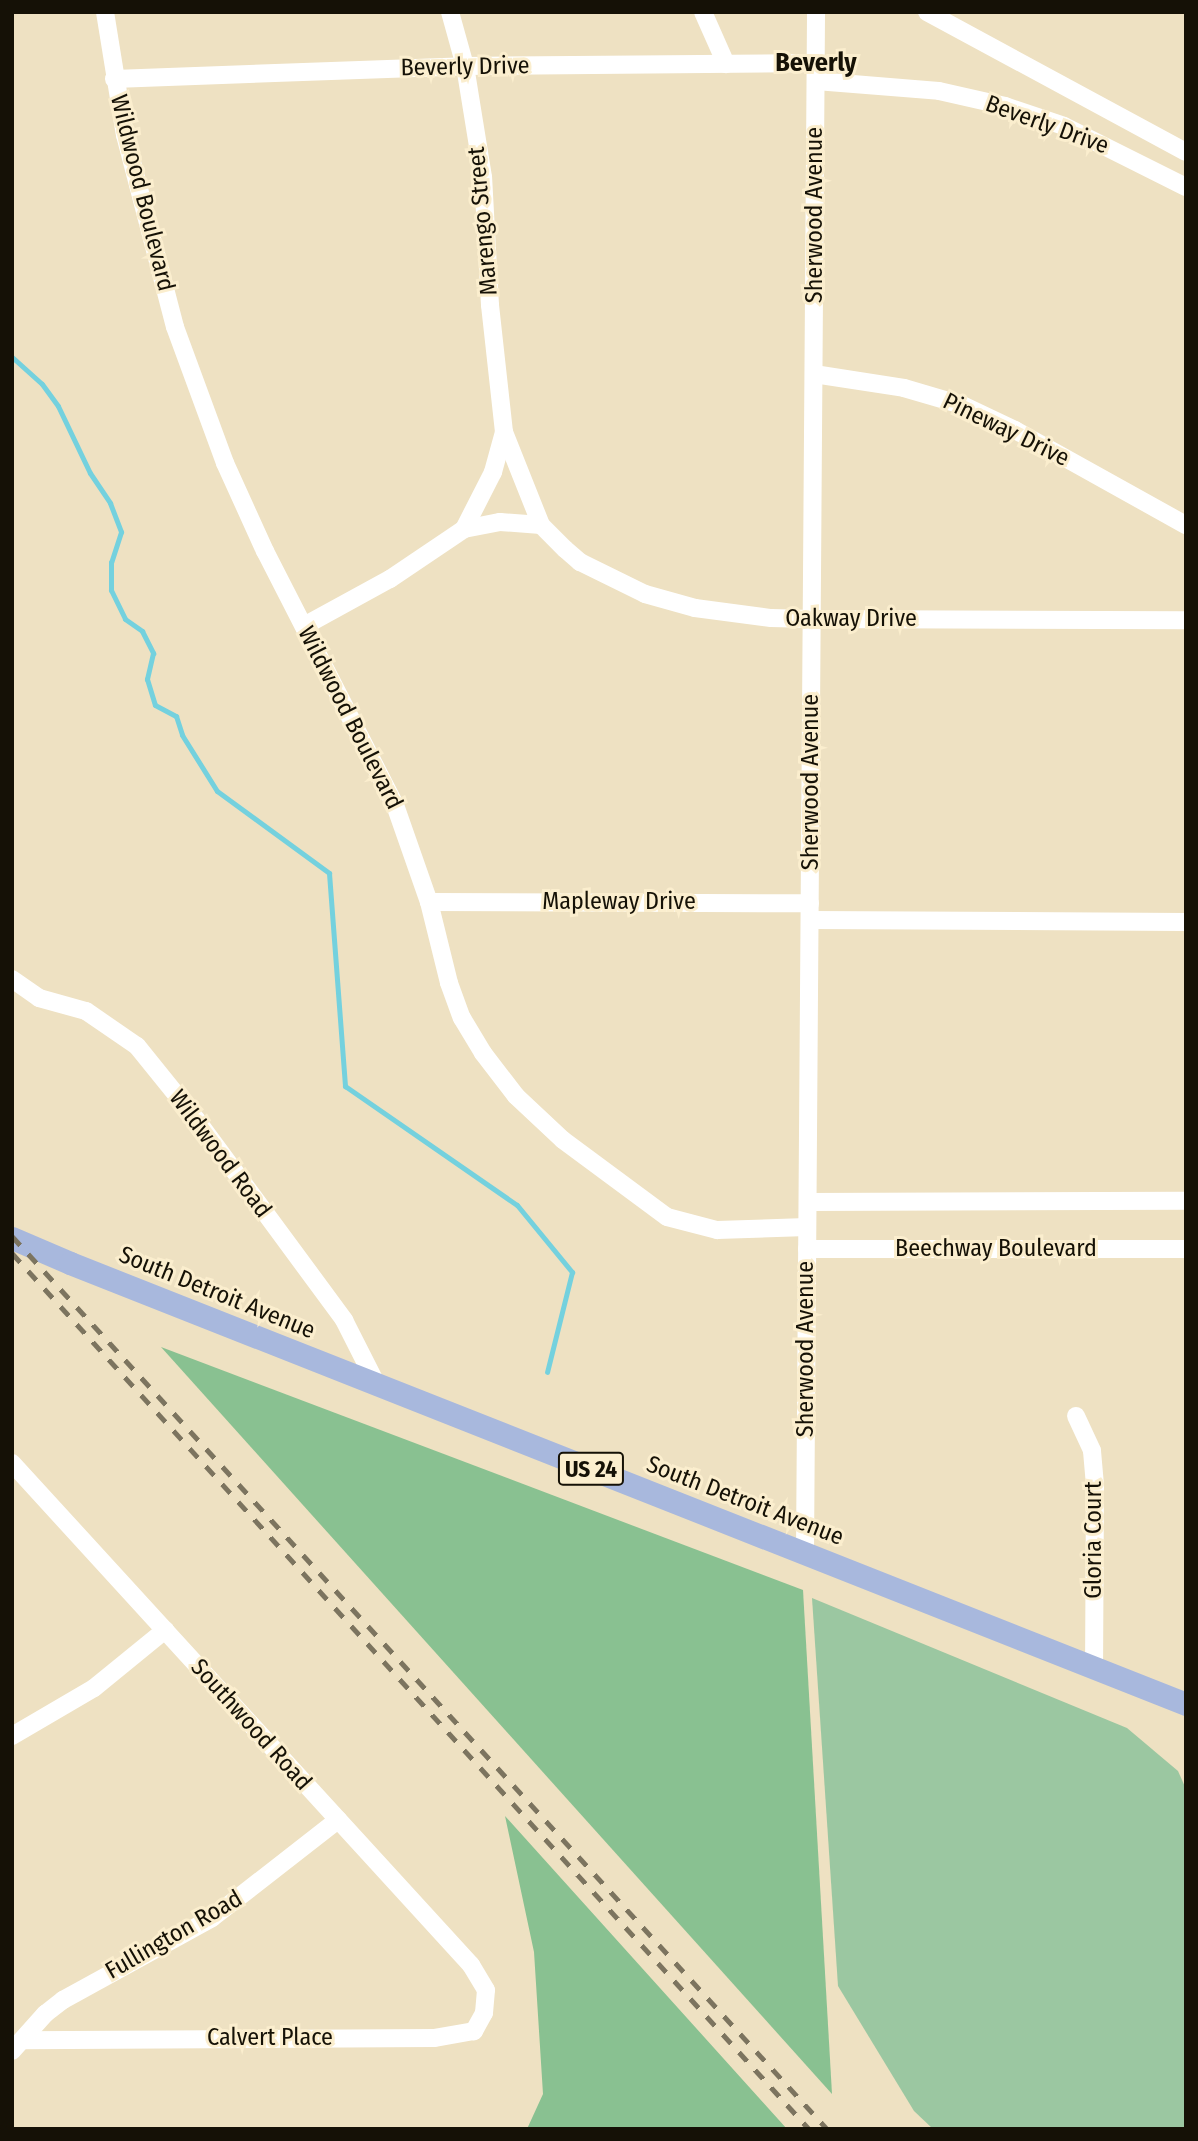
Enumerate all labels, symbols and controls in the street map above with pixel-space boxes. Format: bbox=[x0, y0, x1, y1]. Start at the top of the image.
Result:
district label: Beverly bbox=[775, 47, 857, 79]
street label: Beverly Drive bbox=[400, 51, 530, 83]
street label: Beverly Drive bbox=[981, 89, 1113, 161]
street label: Wildwood Boulevard bbox=[104, 92, 180, 294]
street label: Sherwood Avenue bbox=[801, 127, 829, 303]
street label: Marengo Street bbox=[462, 145, 504, 297]
street label: Pineway Drive bbox=[938, 387, 1074, 473]
street label: Oakway Drive bbox=[785, 605, 917, 633]
street label: Wildwood Boulevard bbox=[291, 622, 409, 814]
street label: Sherwood Avenue bbox=[797, 694, 825, 870]
street label: Mapleway Drive bbox=[542, 888, 696, 916]
street label: Wildwood Road bbox=[163, 1085, 277, 1223]
street label: Beechway Boulevard bbox=[895, 1235, 1097, 1263]
street label: South Detroit Avenue bbox=[115, 1241, 319, 1345]
street label: Sherwood Avenue bbox=[792, 1261, 820, 1437]
road number: US 24 bbox=[558, 1450, 624, 1488]
street label: South Detroit Avenue bbox=[642, 1450, 848, 1552]
street label: Gloria Court bbox=[1080, 1481, 1108, 1599]
street label: Southwood Road bbox=[184, 1653, 318, 1797]
street label: Fullington Road bbox=[101, 1884, 247, 1986]
street label: Calvert Place bbox=[207, 2024, 333, 2052]

